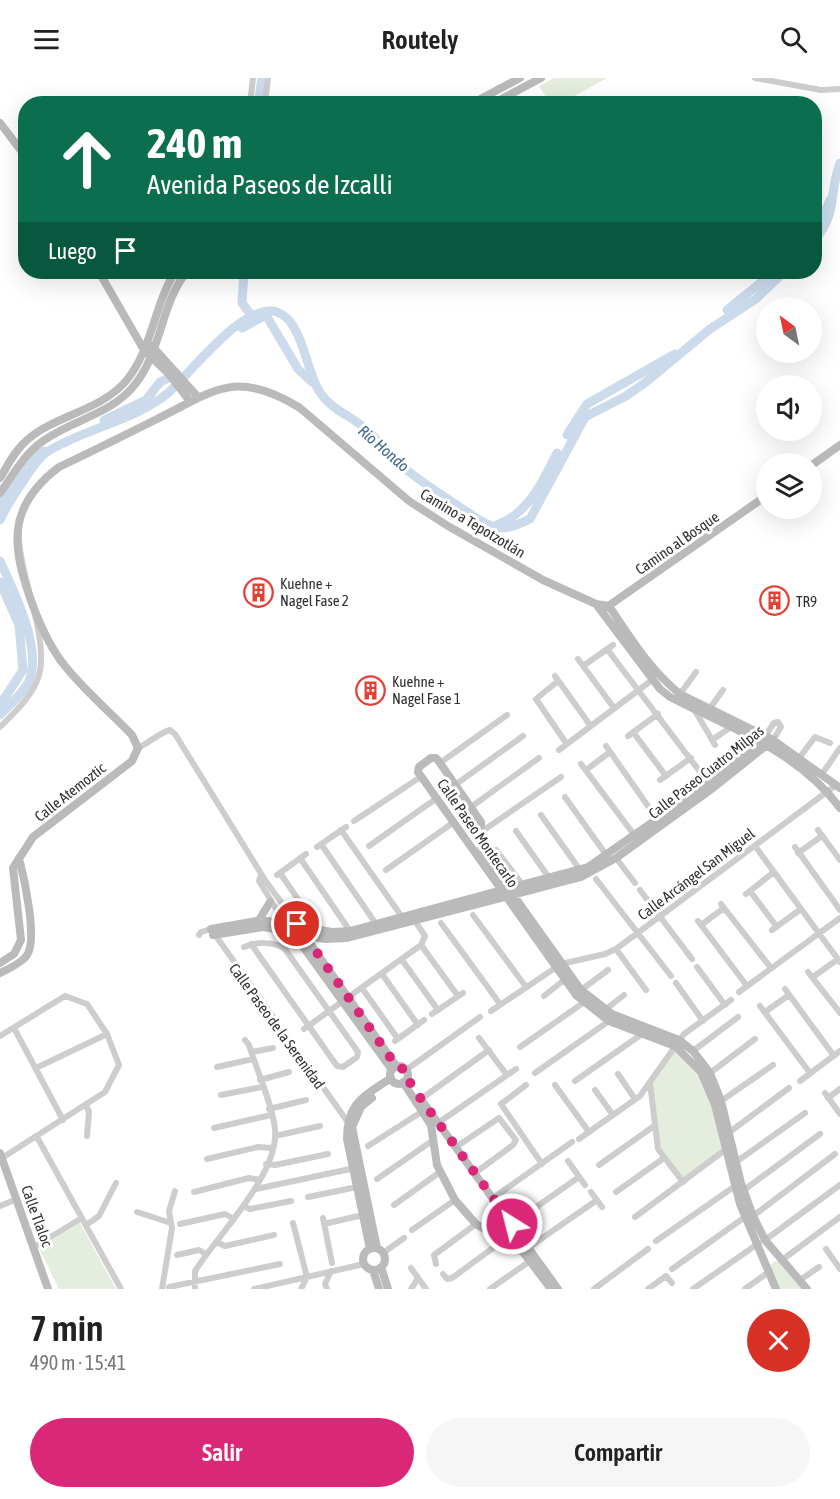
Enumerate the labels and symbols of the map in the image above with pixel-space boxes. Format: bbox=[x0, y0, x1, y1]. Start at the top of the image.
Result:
north arrow bbox=[756, 297, 822, 363]
water label: Rio Hondo bbox=[355, 421, 413, 475]
street label: Camino a Tepotzotlán bbox=[418, 485, 528, 561]
street label: Camino al Bosque bbox=[632, 508, 722, 578]
place label: Kuehne + Nagel Fase 2 bbox=[280, 575, 349, 609]
building icon: Kuehne + Nagel Fase 2 bbox=[243, 576, 275, 608]
building icon: TR9 bbox=[759, 585, 791, 617]
place label: TR9 bbox=[796, 593, 817, 610]
place label: Kuehne + Nagel Fase 1 bbox=[392, 673, 461, 707]
building icon: Kuehne + Nagel Fase 1 bbox=[355, 674, 387, 706]
street label: Calle Paseo Cuatro Milpas bbox=[645, 722, 767, 822]
street label: Calle Atemoztic bbox=[31, 759, 109, 825]
street label: Calle Paseo Montecarlo bbox=[434, 775, 522, 891]
street label: Calle Arcángel San Miguel bbox=[634, 825, 758, 923]
pin bbox=[271, 898, 322, 949]
street label: Calle Paseo de la Serenidad bbox=[226, 960, 328, 1092]
street label: Calle Tlaloc bbox=[18, 1183, 56, 1249]
position arrow bbox=[480, 1192, 544, 1256]

